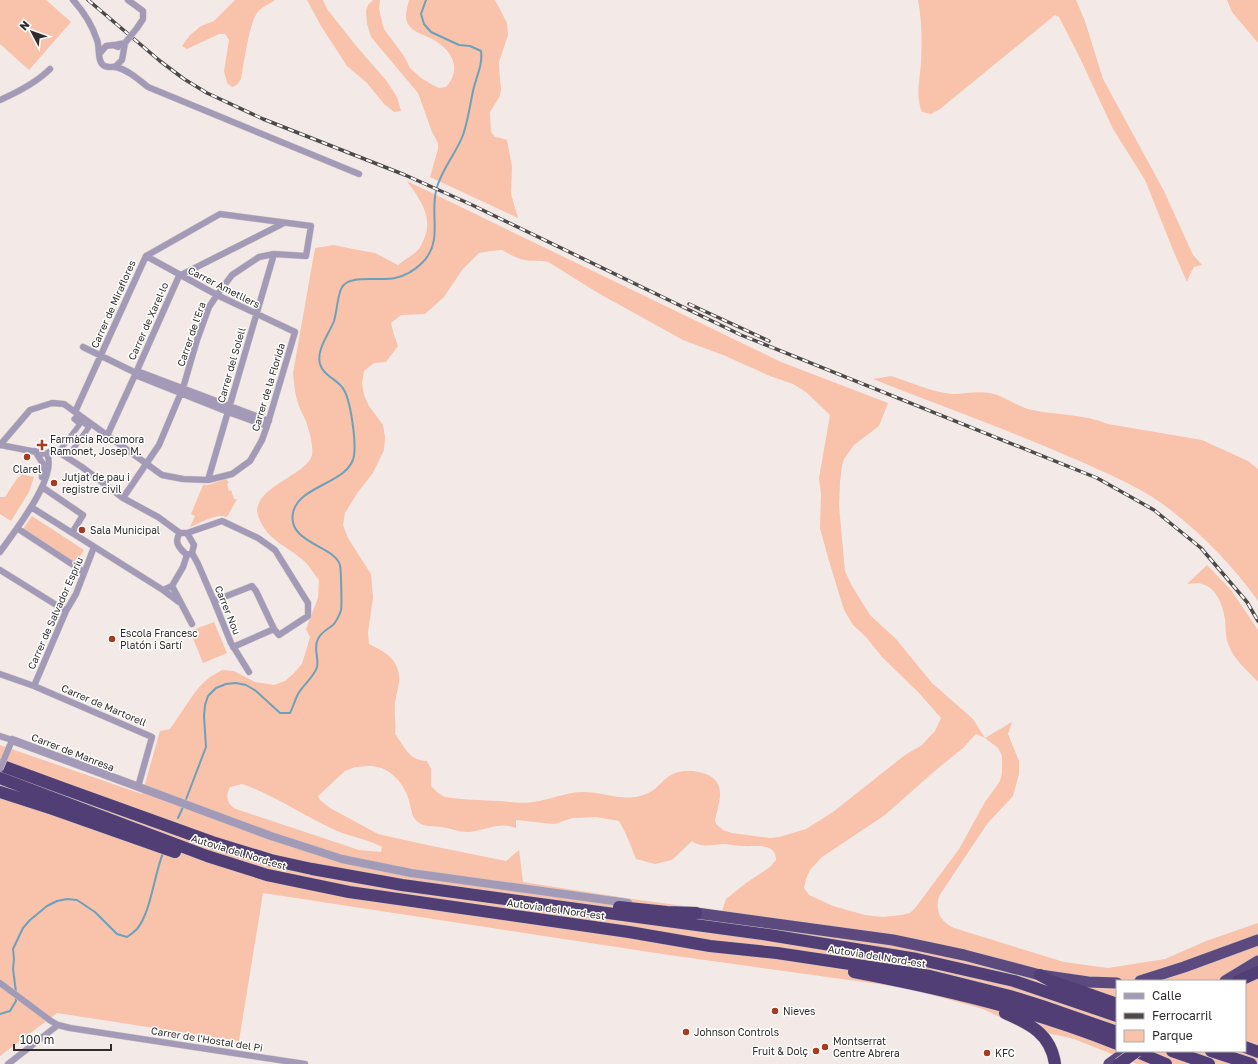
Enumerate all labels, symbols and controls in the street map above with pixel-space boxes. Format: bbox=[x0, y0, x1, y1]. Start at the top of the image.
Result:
north arrow bbox=[12, 12, 52, 52]
text: N bbox=[16, 18, 32, 33]
street label: Carrer de Miraflores bbox=[88, 258, 138, 350]
street label: Carrer Ametllers bbox=[186, 264, 262, 310]
street label: Carrer de Xarel·lo bbox=[125, 280, 171, 362]
street label: Carrer de l'Era bbox=[174, 300, 208, 368]
street label: Carrer del Solell bbox=[215, 326, 247, 404]
street label: Carrer de la Florida bbox=[249, 341, 287, 433]
place label: Farmàcia Rocamora Ramonet, Josep M. bbox=[50, 433, 144, 457]
marker: Farmàcia Rocamora Ramonet, Josep M. bbox=[37, 440, 47, 450]
marker: Clarel bbox=[22, 452, 32, 462]
place label: Clarel bbox=[13, 463, 41, 475]
place label: Jutjat de pau i registre civil bbox=[62, 471, 130, 495]
marker: Jutjat de pau i registre civil bbox=[49, 478, 59, 488]
place label: Sala Municipal bbox=[90, 524, 160, 536]
marker: Sala Municipal bbox=[77, 525, 87, 535]
street label: Carrer de Salvador Espriu bbox=[25, 555, 85, 671]
street label: Carrer Nou bbox=[213, 584, 243, 636]
place label: Escola Francesc Platón i Sartí bbox=[120, 627, 198, 651]
marker: Escola Francesc Platón i Sartí bbox=[107, 634, 117, 644]
street label: Carrer de Martorell bbox=[60, 682, 148, 728]
street label: Carrer de Manresa bbox=[30, 731, 116, 773]
street label: Autovia del Nord-est bbox=[190, 832, 288, 872]
street label: Autovia del Nord-est bbox=[506, 896, 606, 922]
street label: Autovia del Nord-est bbox=[827, 942, 927, 970]
legend bbox=[1116, 980, 1246, 1052]
text: Calle bbox=[1152, 988, 1182, 1003]
place label: Nieves bbox=[783, 1005, 815, 1017]
marker: Nieves bbox=[770, 1006, 780, 1016]
text: Ferrocarril bbox=[1152, 1008, 1212, 1023]
street label: Carrer de l'Hostal del Pi bbox=[150, 1024, 264, 1054]
scale bar bbox=[14, 1026, 111, 1052]
place label: Johnson Controls bbox=[694, 1026, 779, 1038]
marker: Johnson Controls bbox=[681, 1027, 691, 1037]
text: Parque bbox=[1152, 1028, 1193, 1043]
text: 100 m bbox=[20, 1032, 54, 1047]
place label: Montserrat Centre Abrera bbox=[833, 1035, 900, 1059]
marker: Montserrat Centre Abrera bbox=[820, 1042, 830, 1052]
place label: Fruit & Dolç bbox=[752, 1045, 809, 1057]
marker: Fruit & Dolç bbox=[811, 1046, 821, 1056]
place label: KFC bbox=[995, 1047, 1015, 1059]
marker: KFC bbox=[982, 1048, 992, 1058]

